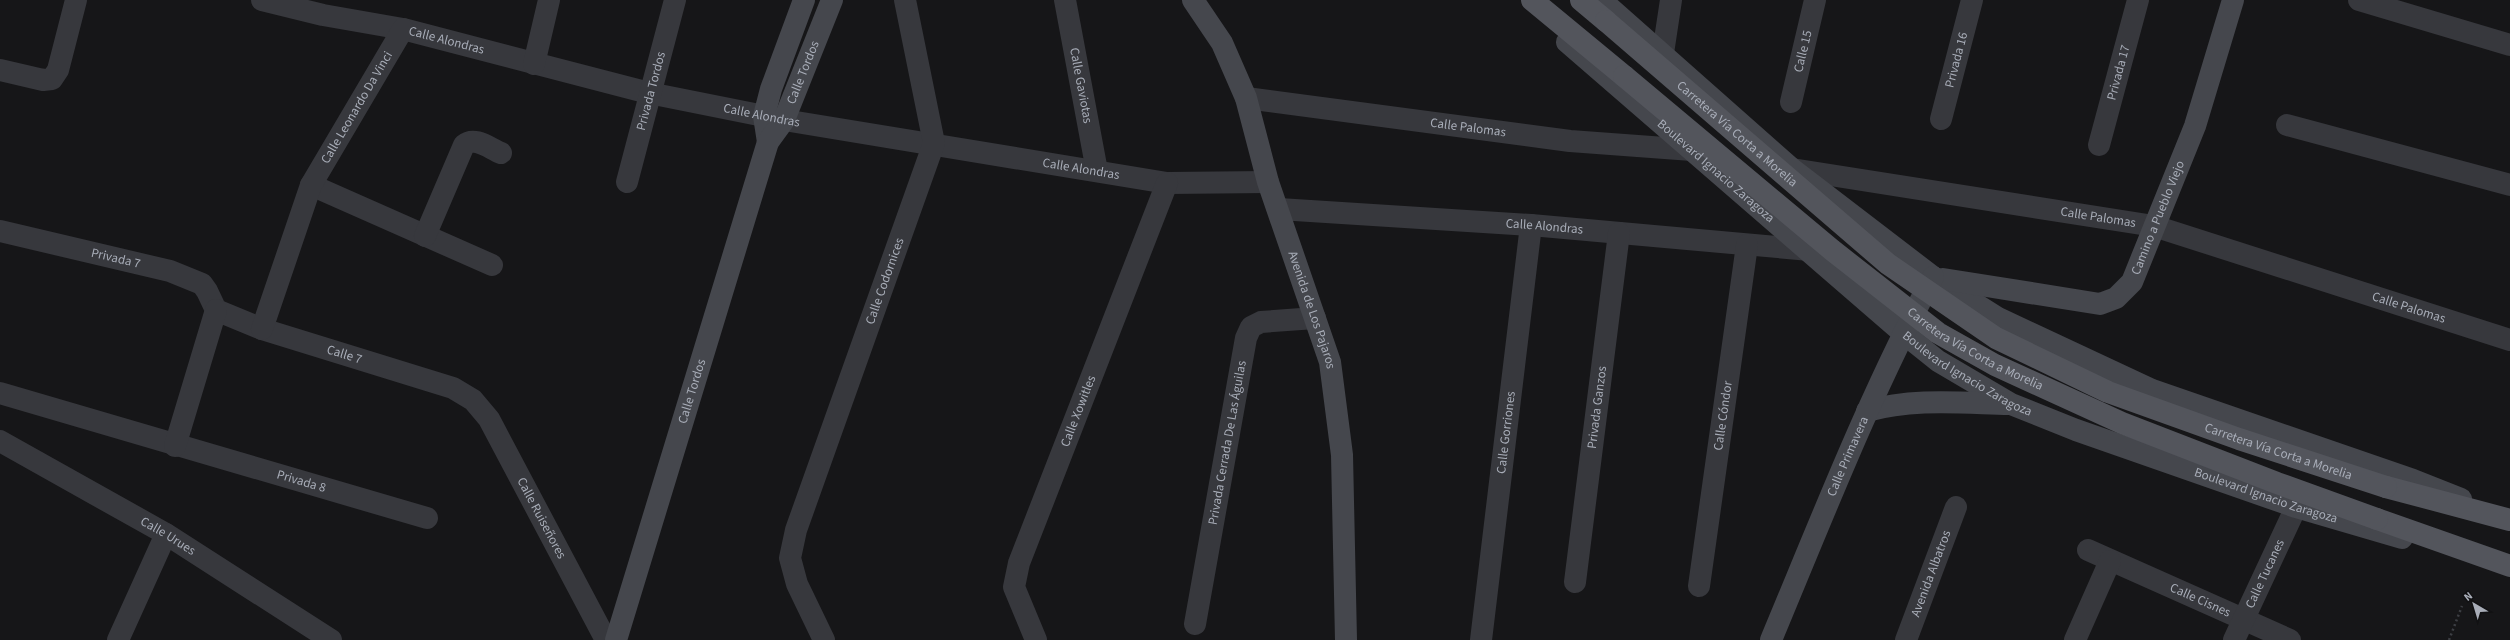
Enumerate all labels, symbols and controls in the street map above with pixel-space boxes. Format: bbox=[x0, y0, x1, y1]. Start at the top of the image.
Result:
street label: Calle Alondras bbox=[407, 22, 487, 59]
street label: Calle 15 bbox=[1789, 29, 1817, 74]
street label: Privada 16 bbox=[1941, 30, 1972, 90]
street label: Calle Tordos bbox=[782, 38, 824, 107]
street label: Privada 17 bbox=[2102, 43, 2135, 102]
street label: Calle Gaviotas bbox=[1065, 46, 1097, 125]
street label: Calle Leonardo Da Vinci bbox=[316, 48, 397, 167]
street label: Privada Tordos bbox=[632, 49, 670, 133]
street label: Carretera Vía Corta a Morelia bbox=[1673, 77, 1801, 191]
street label: Calle Alondras bbox=[722, 99, 802, 132]
street label: Calle Palomas bbox=[1429, 114, 1508, 141]
street label: Boulevard Ignacio Zaragoza bbox=[1653, 115, 1778, 227]
street label: Calle Alondras bbox=[1041, 154, 1121, 184]
street label: Camino a Pueblo Viejo bbox=[2127, 158, 2189, 278]
street label: Calle Palomas bbox=[2059, 202, 2138, 232]
street label: Calle Alondras bbox=[1505, 214, 1584, 239]
street label: Calle Codornices bbox=[861, 235, 909, 327]
street label: Privada 7 bbox=[89, 244, 142, 273]
street label: Avenida de Los Pajaros bbox=[1283, 248, 1340, 370]
street label: Calle Palomas bbox=[2370, 287, 2448, 328]
street label: Carretera Vía Corta a Morelia bbox=[1903, 303, 2046, 395]
street label: Boulevard Ignacio Zaragoza bbox=[1899, 327, 2035, 421]
street label: Calle 7 bbox=[324, 341, 364, 368]
street label: Calle Tordos bbox=[674, 356, 710, 426]
street label: Privada Cerrada De Las Águilas bbox=[1204, 359, 1251, 526]
street label: Privada Ganzos bbox=[1583, 364, 1611, 450]
street label: Calle Xowitles bbox=[1056, 372, 1100, 449]
street label: Calle Cóndor bbox=[1709, 379, 1737, 452]
street label: Calle Gorriones bbox=[1492, 390, 1520, 475]
street label: Calle Primavera bbox=[1823, 414, 1873, 499]
street label: Carretera Vía Corta a Morelia bbox=[2202, 418, 2354, 484]
street label: Boulevard Ignacio Zaragoza bbox=[2192, 463, 2340, 528]
street label: Privada 8 bbox=[275, 466, 328, 497]
street label: Calle Ruiseñores bbox=[513, 474, 571, 562]
street label: Calle Urues bbox=[137, 512, 200, 560]
street label: Avenida Albatros bbox=[1907, 527, 1956, 619]
street label: Calle Tucanes bbox=[2241, 536, 2289, 611]
street label: Calle Cisnes bbox=[2167, 579, 2234, 622]
north arrow bbox=[2454, 584, 2494, 624]
text: N bbox=[2461, 588, 2476, 605]

